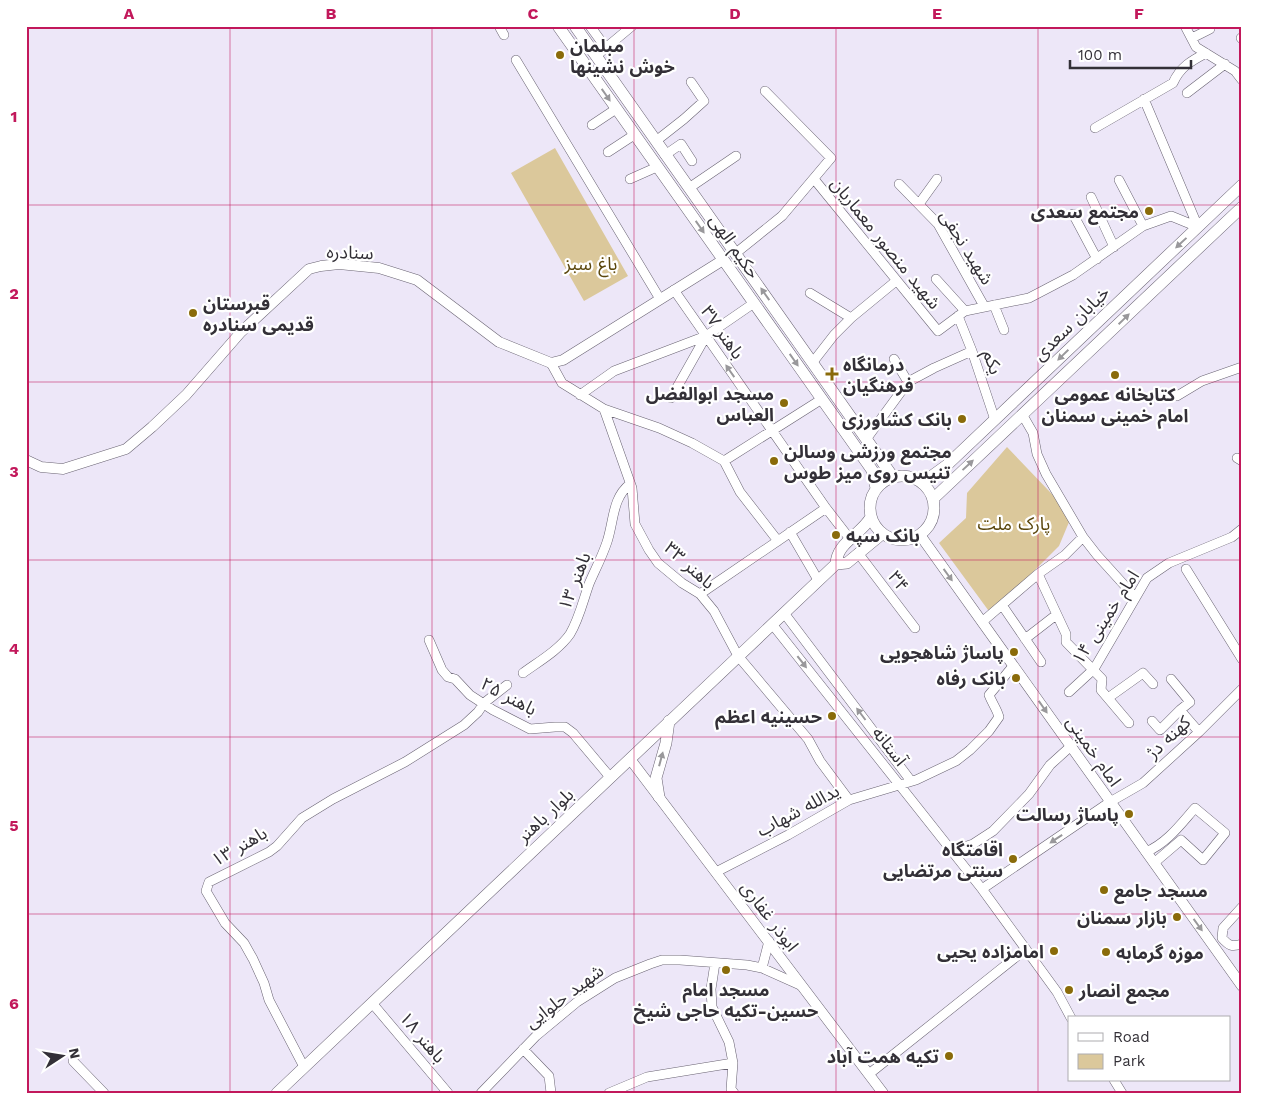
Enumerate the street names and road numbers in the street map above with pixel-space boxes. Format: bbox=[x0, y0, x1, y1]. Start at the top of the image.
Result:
street label: شهید منصور معماریان bbox=[826, 173, 945, 314]
street label: شهید نجفی bbox=[935, 206, 998, 289]
street label: حکیم الهی bbox=[703, 210, 765, 284]
street label: سنادره bbox=[326, 241, 374, 264]
street label: خیابان سعدی bbox=[1029, 281, 1114, 365]
street label: باهنر ۳۷ bbox=[696, 301, 749, 363]
street label: یکم bbox=[976, 347, 1007, 378]
street label: باهنر ۳۳ bbox=[660, 537, 719, 594]
street label: باهنر ۱۳ bbox=[553, 549, 596, 613]
street label: ۳۴ bbox=[884, 566, 914, 596]
street label: امام خمینی ۱۴ bbox=[1067, 566, 1146, 670]
street label: باهنر ۲۵ bbox=[477, 673, 541, 720]
street label: کهنه دژ bbox=[1141, 711, 1196, 764]
street label: امام خمینی bbox=[1059, 712, 1126, 792]
street label: آستانه bbox=[868, 722, 912, 770]
street label: یدالله شهاب bbox=[753, 779, 843, 841]
street label: بلوار باهنر bbox=[512, 784, 578, 848]
street label: باهنر ۱۳ bbox=[208, 822, 271, 871]
street label: ابوذر غفاری bbox=[736, 877, 803, 956]
street label: شهید حلوایی bbox=[521, 960, 608, 1033]
street label: باهنر ۱۸ bbox=[395, 1007, 450, 1068]

